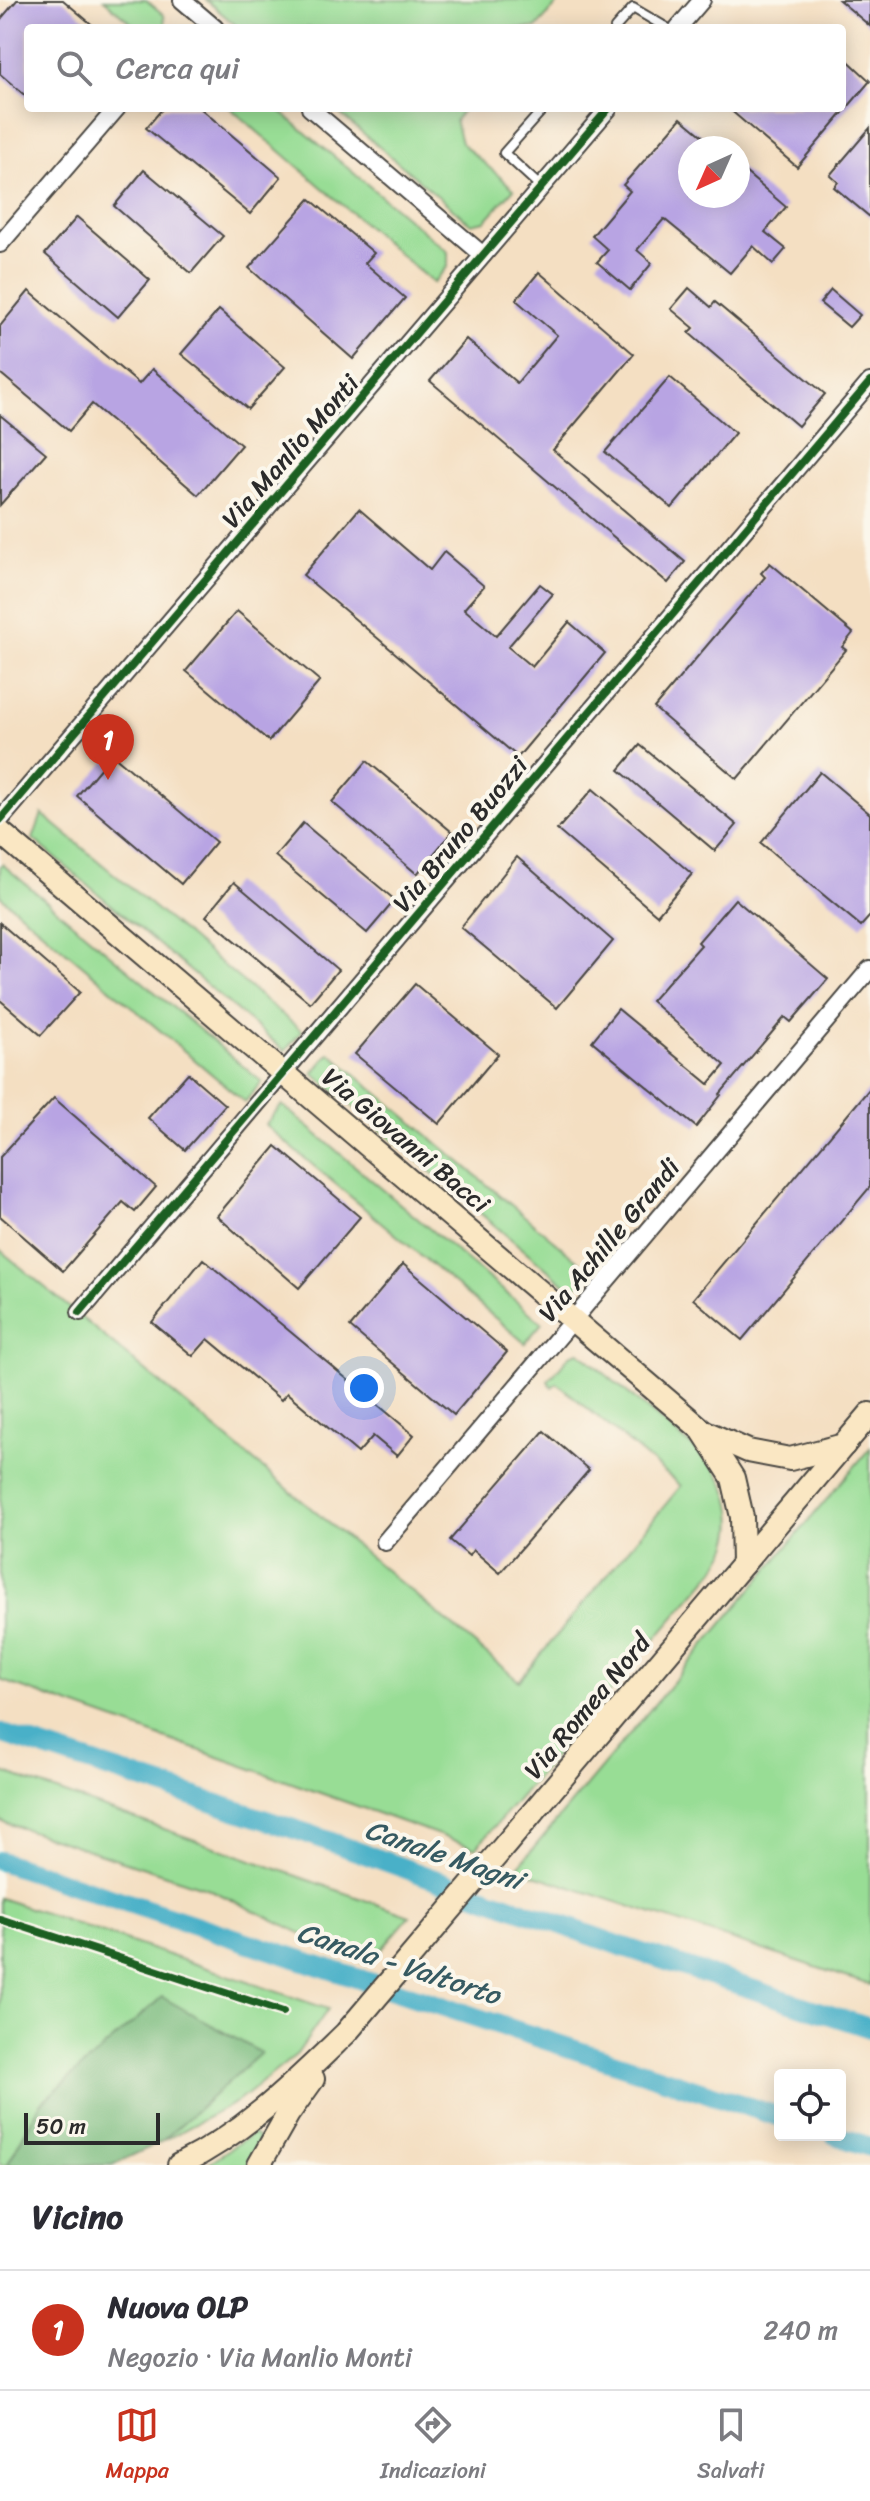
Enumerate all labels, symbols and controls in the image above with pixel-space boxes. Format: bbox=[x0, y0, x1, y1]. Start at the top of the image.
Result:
search box bbox=[24, 24, 846, 112]
text: Cerca qui bbox=[116, 41, 239, 95]
icon: search bbox=[52, 46, 96, 90]
north arrow bbox=[678, 136, 750, 208]
street label: Via Manlio Monti bbox=[209, 362, 371, 539]
pin: 1 bbox=[82, 714, 134, 780]
street label: Via Bruno Buozzi bbox=[380, 745, 540, 923]
street label: Via Giovanni Bacci bbox=[311, 1055, 501, 1225]
street label: Via Achille Grandi bbox=[526, 1147, 692, 1333]
your location bbox=[344, 1368, 384, 1408]
street label: Via Romea Nord bbox=[512, 1621, 664, 1790]
water label: Canale Magni bbox=[359, 1805, 534, 1906]
water label: Canala - Valtorto bbox=[291, 1908, 509, 2020]
map controls bbox=[774, 2069, 846, 2141]
button: locate bbox=[774, 2069, 846, 2141]
text: 50 m bbox=[36, 2107, 86, 2146]
scale bar bbox=[24, 2109, 160, 2145]
text: Vicino bbox=[32, 2187, 123, 2247]
text: Nuova OLP bbox=[108, 2280, 248, 2334]
text: 1 bbox=[52, 2307, 64, 2353]
text: 240 m bbox=[764, 2307, 838, 2353]
text: Negozio · Via Manlio Monti bbox=[108, 2334, 412, 2380]
tab: Mappa bbox=[106, 2403, 169, 2490]
tab: Indicazioni bbox=[380, 2403, 486, 2490]
tab: Salvati bbox=[697, 2403, 764, 2490]

